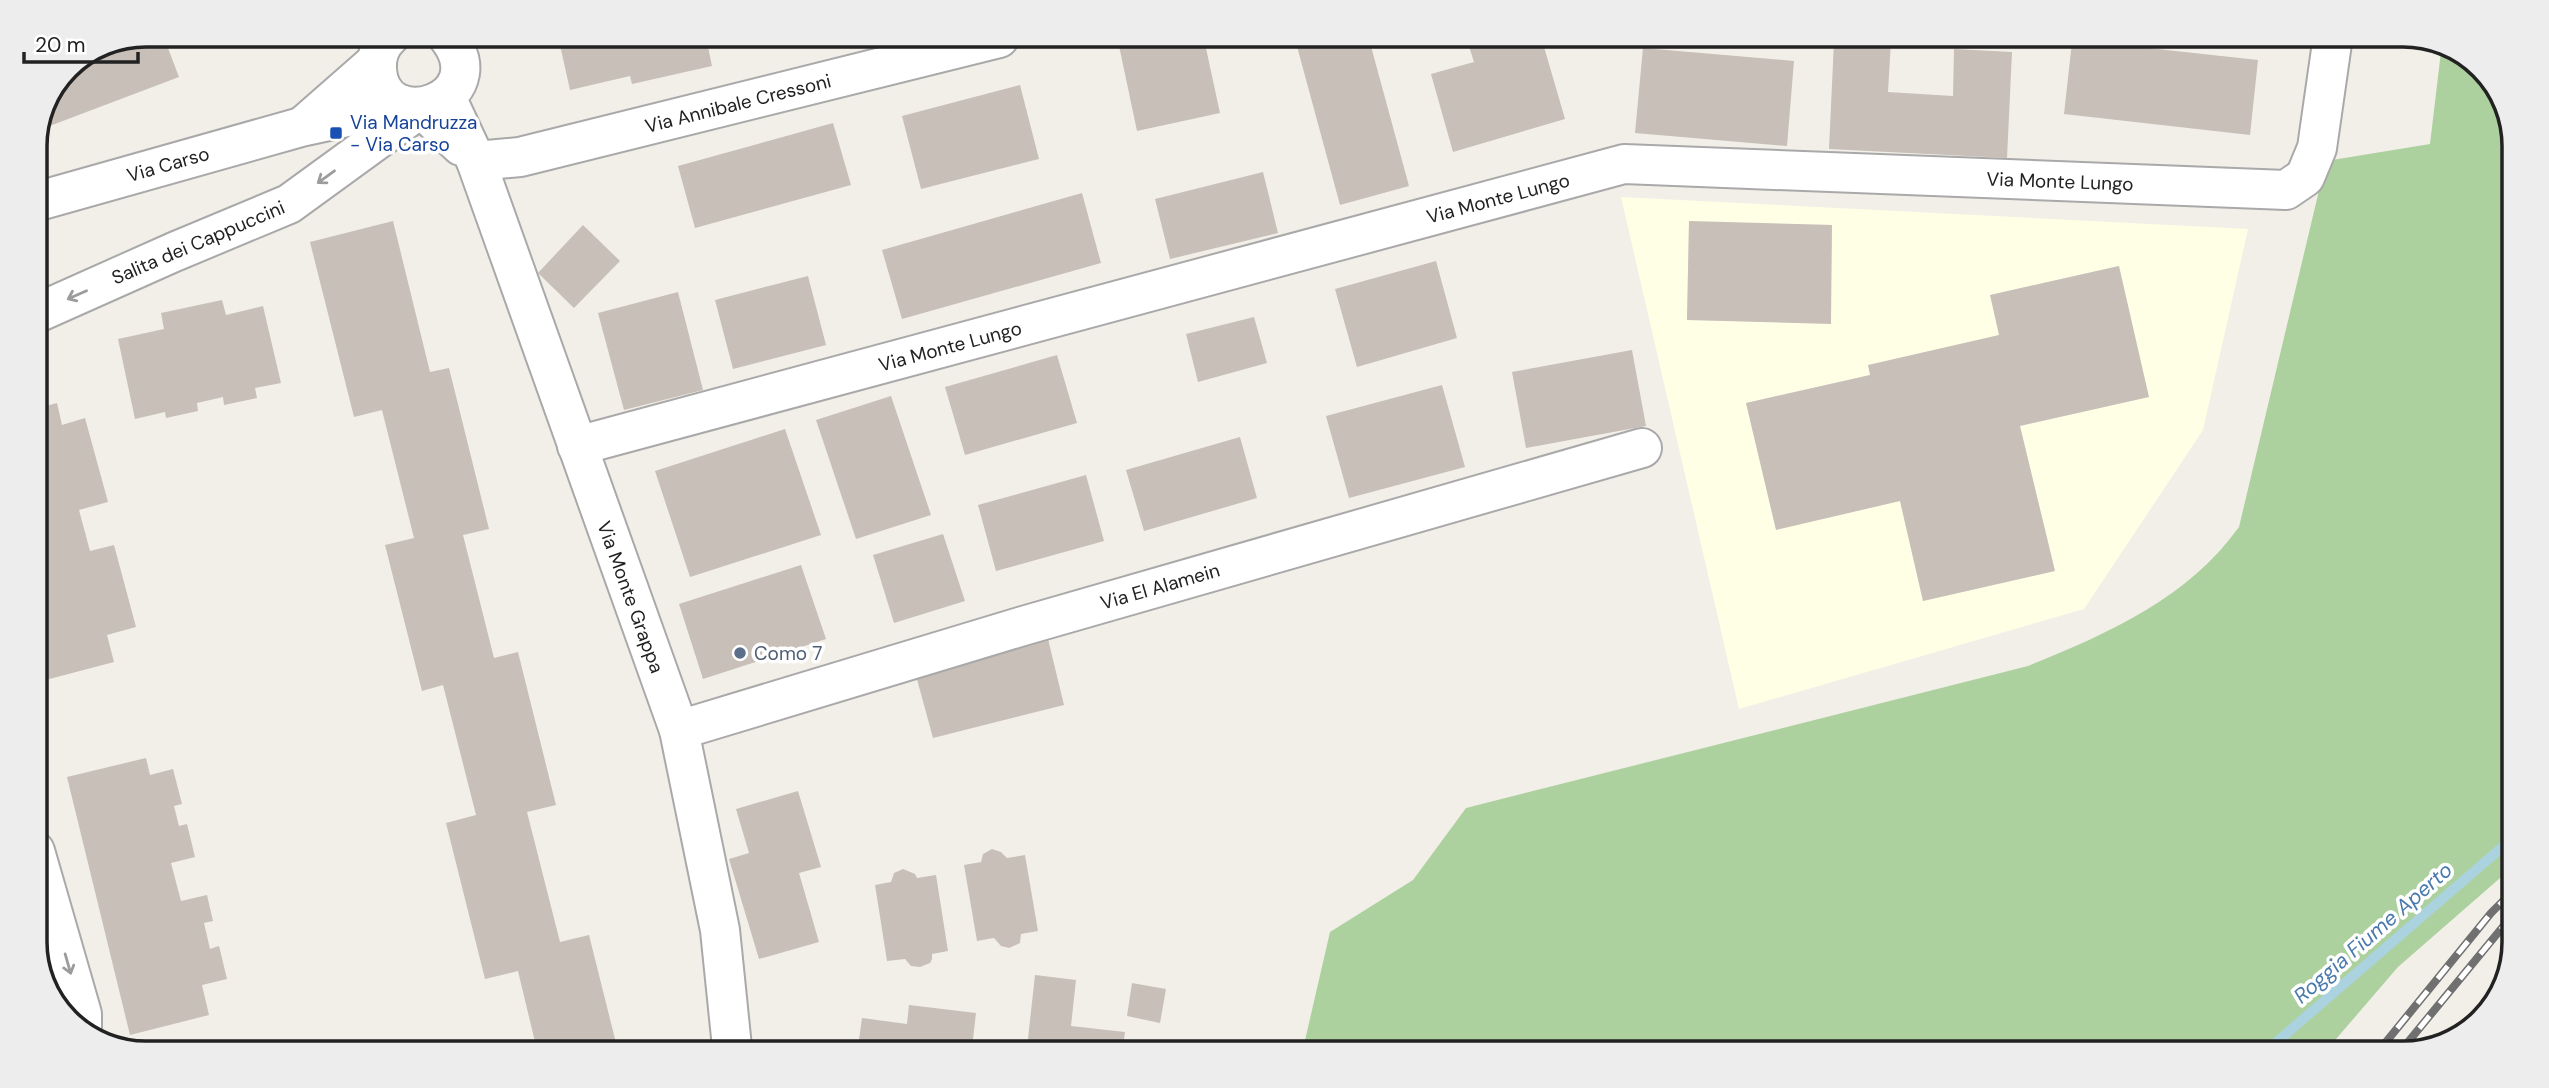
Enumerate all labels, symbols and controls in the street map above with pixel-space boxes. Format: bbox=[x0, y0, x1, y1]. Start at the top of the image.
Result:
scale bar bbox=[24, 21, 138, 65]
text: 20 m bbox=[35, 31, 86, 59]
street label: Via Annibale Cressoni bbox=[643, 68, 834, 139]
place label: Via Mandruzza - Via Carso bbox=[350, 110, 477, 157]
marker: Via Mandruzza - Via Carso bbox=[328, 125, 344, 141]
street label: Via Carso bbox=[124, 141, 212, 188]
street label: Via Monte Lungo bbox=[1986, 166, 2134, 197]
street label: Via Monte Lungo bbox=[1424, 167, 1572, 230]
one-way arrow bbox=[317, 170, 336, 184]
street label: Salita dei Cappuccini bbox=[108, 195, 289, 290]
one-way arrow bbox=[66, 289, 88, 302]
street label: Via Monte Lungo bbox=[876, 315, 1024, 378]
street label: Via Monte Grappa bbox=[591, 518, 670, 676]
street label: Via El Alamein bbox=[1098, 558, 1223, 615]
place label: Como 7 bbox=[754, 641, 822, 666]
marker: Como 7 bbox=[732, 645, 748, 661]
water label: Roggia Fiume Aperto bbox=[2288, 856, 2458, 1010]
one-way arrow bbox=[62, 952, 75, 974]

